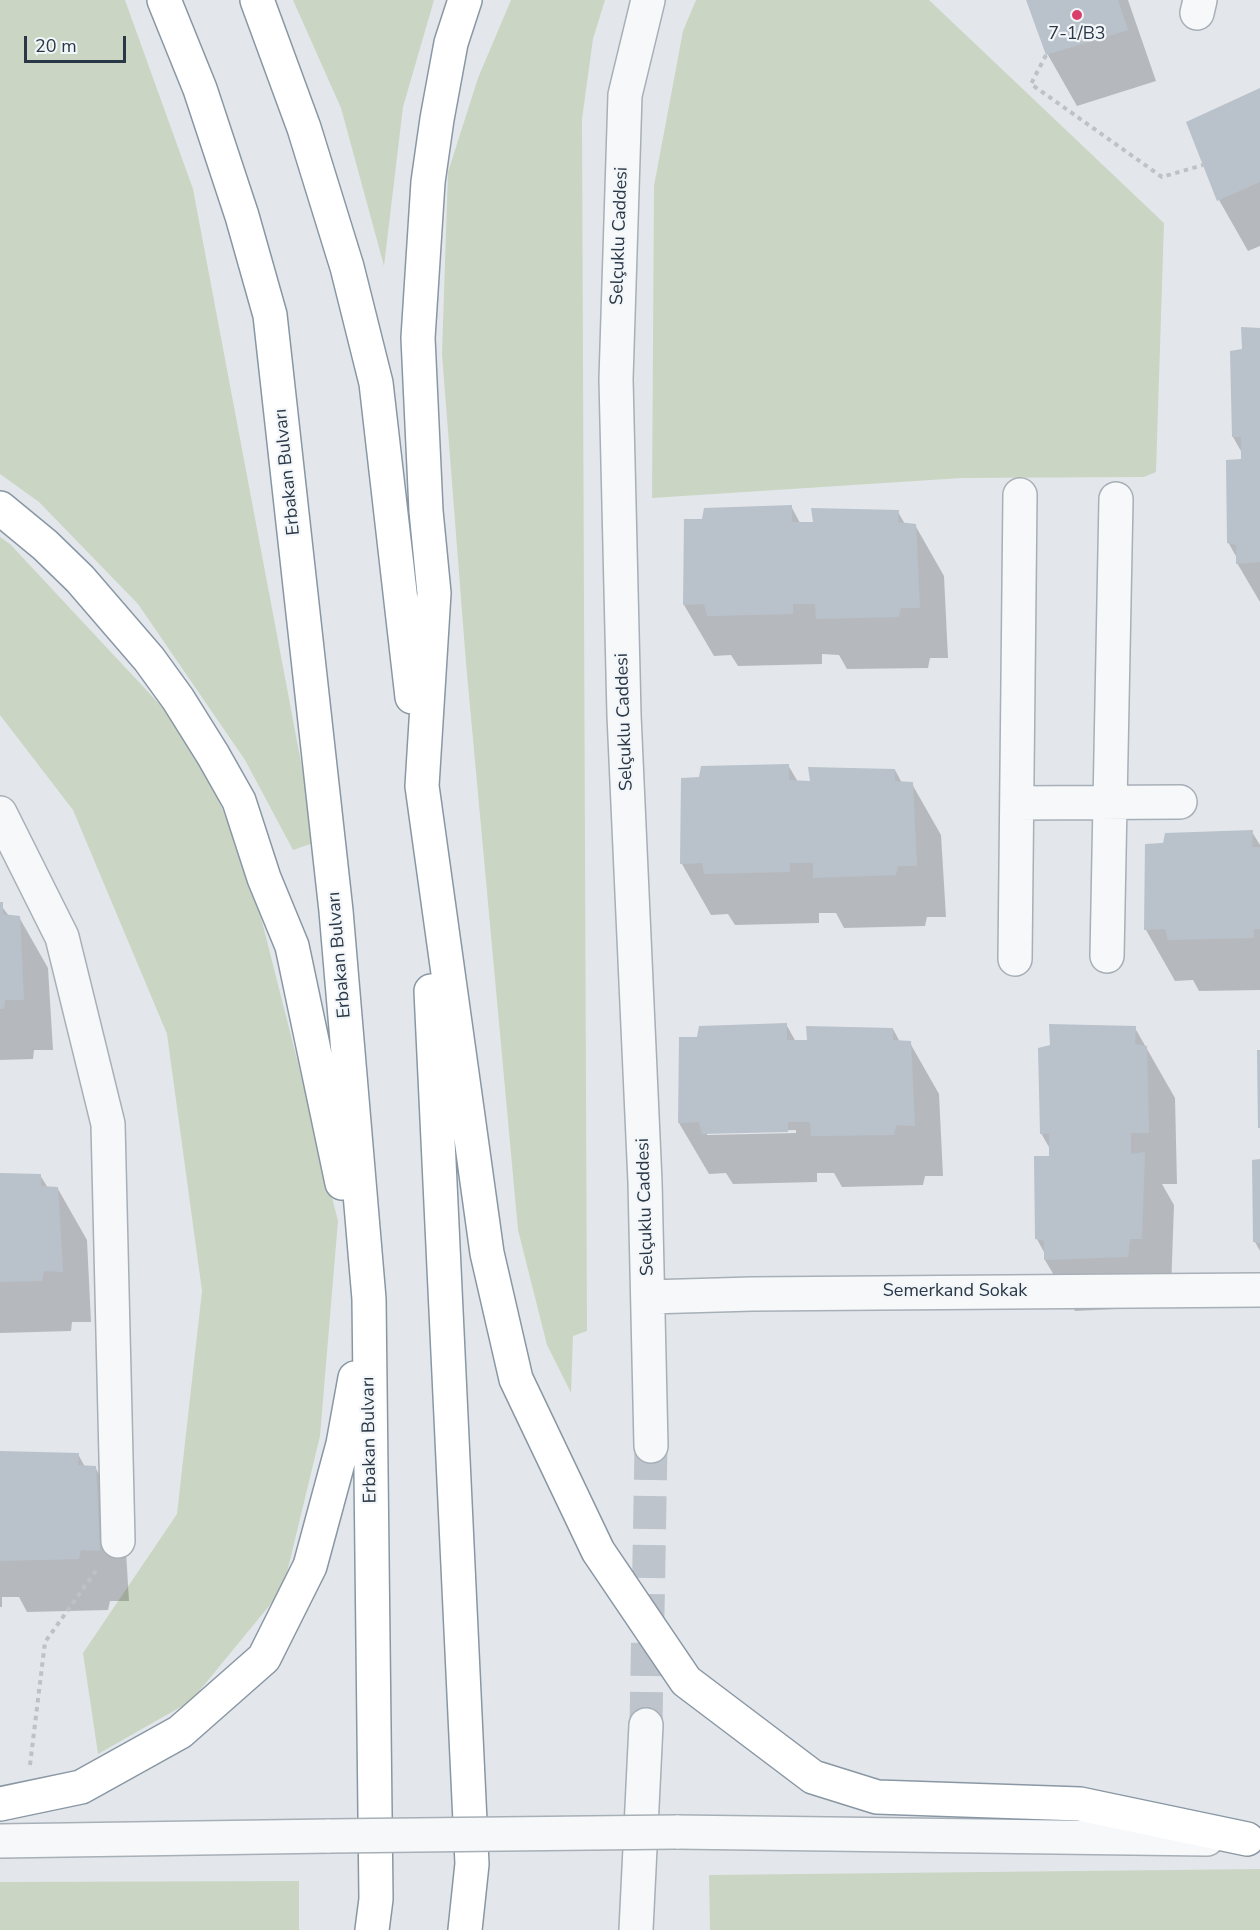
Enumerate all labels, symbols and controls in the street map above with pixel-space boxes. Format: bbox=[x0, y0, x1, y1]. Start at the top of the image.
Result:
marker: 7-1/B3 bbox=[1070, 8, 1084, 22]
scale bar bbox=[27, 24, 129, 62]
place label: 7-1/B3 bbox=[1048, 24, 1106, 46]
text: 20 m bbox=[35, 34, 77, 58]
street label: Selçuklu Caddesi bbox=[607, 167, 633, 305]
street label: Erbakan Bulvarı bbox=[271, 408, 305, 536]
street label: Selçuklu Caddesi bbox=[612, 653, 638, 791]
street label: Erbakan Bulvarı bbox=[324, 891, 356, 1019]
street label: Selçuklu Caddesi bbox=[633, 1138, 659, 1276]
street label: Semerkand Sokak bbox=[883, 1281, 1027, 1303]
street label: Erbakan Bulvarı bbox=[358, 1376, 382, 1504]

